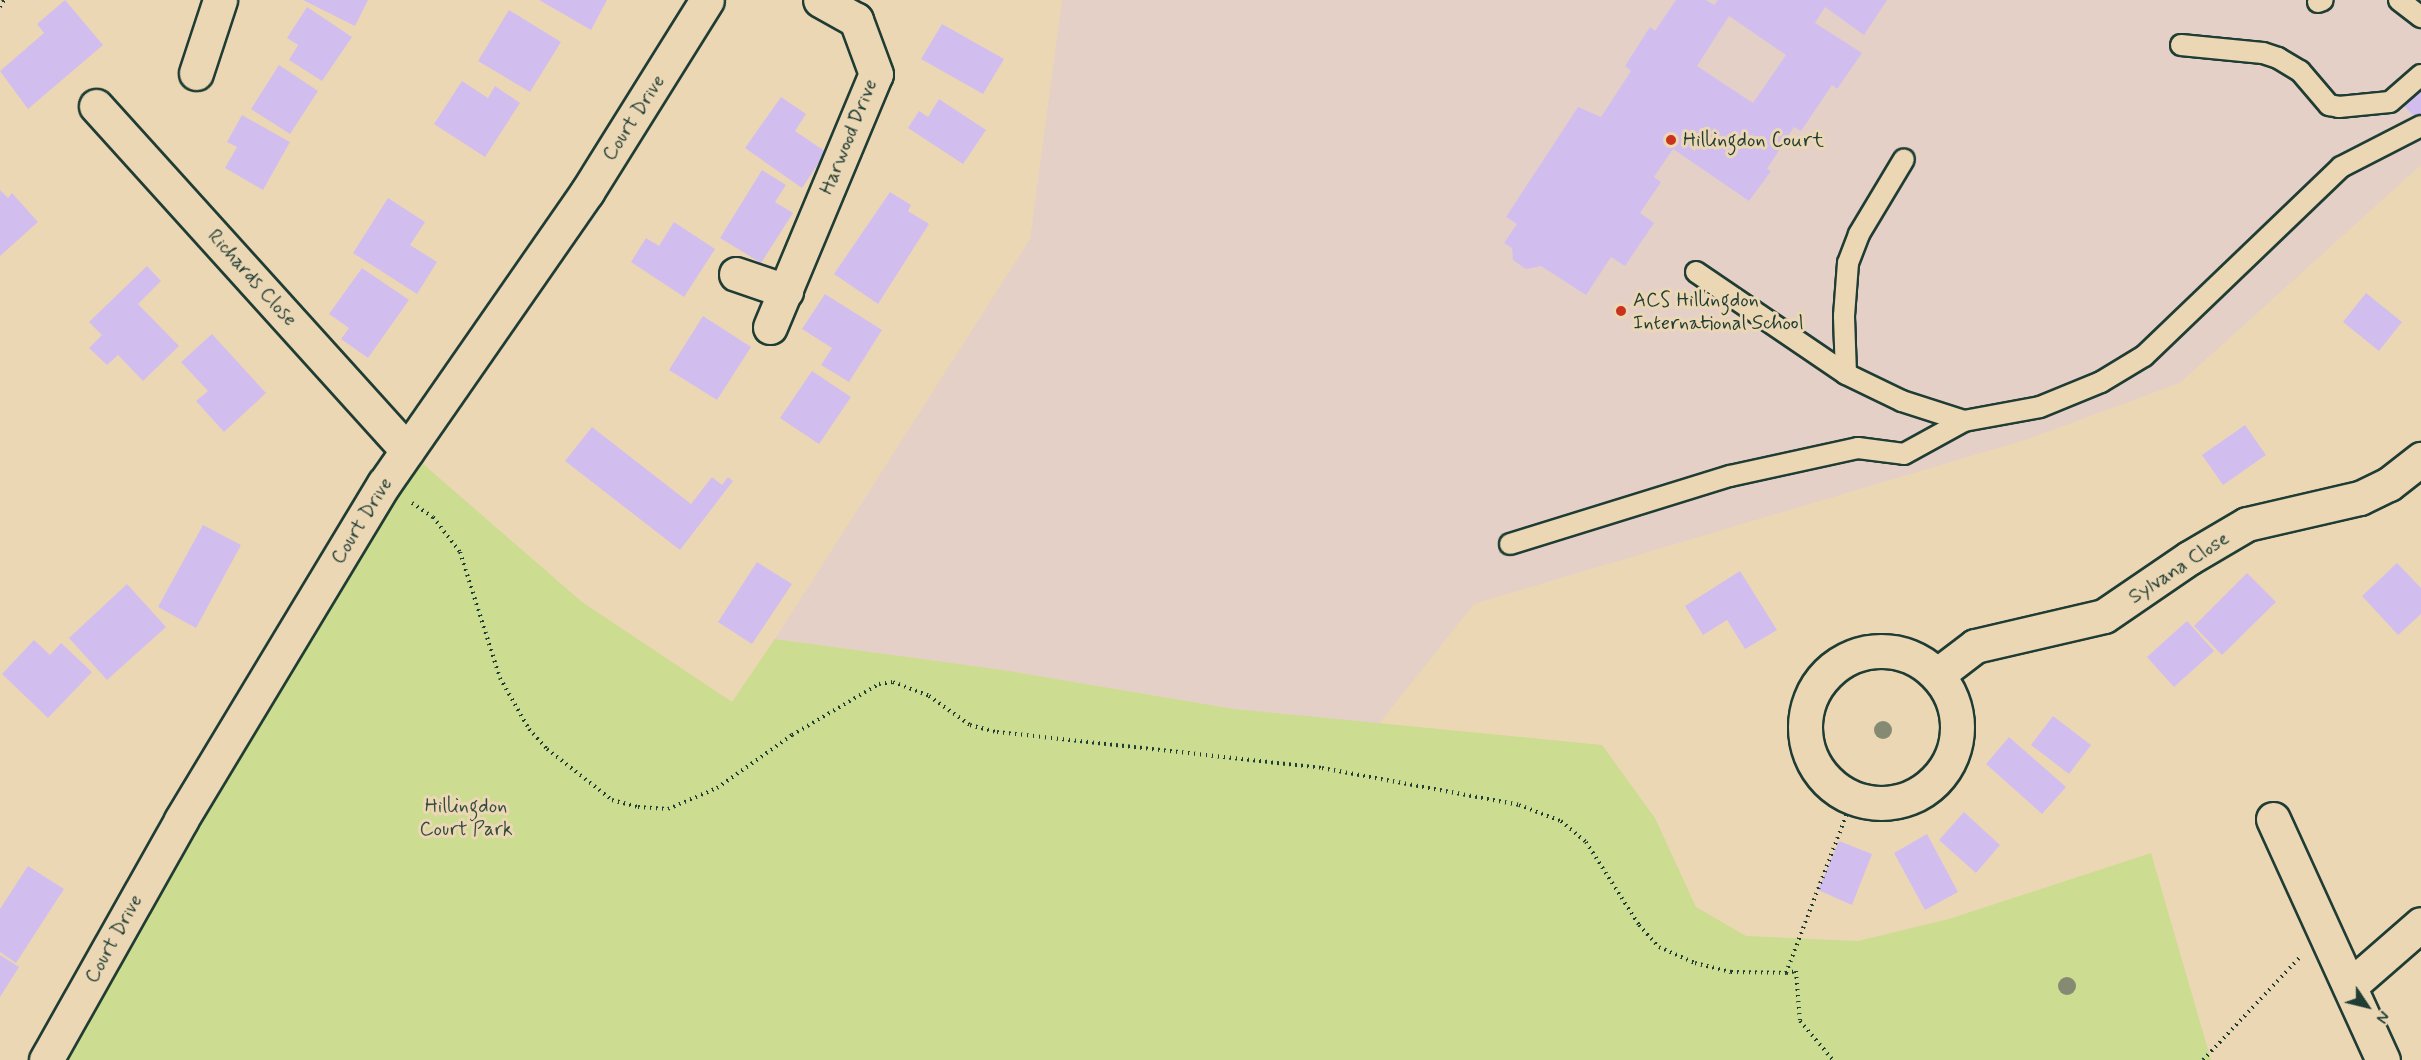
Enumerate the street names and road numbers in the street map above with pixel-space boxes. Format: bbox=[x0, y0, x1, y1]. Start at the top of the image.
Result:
street label: Court Drive bbox=[597, 71, 671, 165]
street label: Harwood Drive bbox=[815, 76, 883, 198]
street label: Richards Close bbox=[202, 225, 302, 331]
street label: Court Drive bbox=[326, 473, 398, 569]
street label: Sylvana Close bbox=[2124, 527, 2234, 609]
street label: Court Drive bbox=[80, 891, 148, 987]

